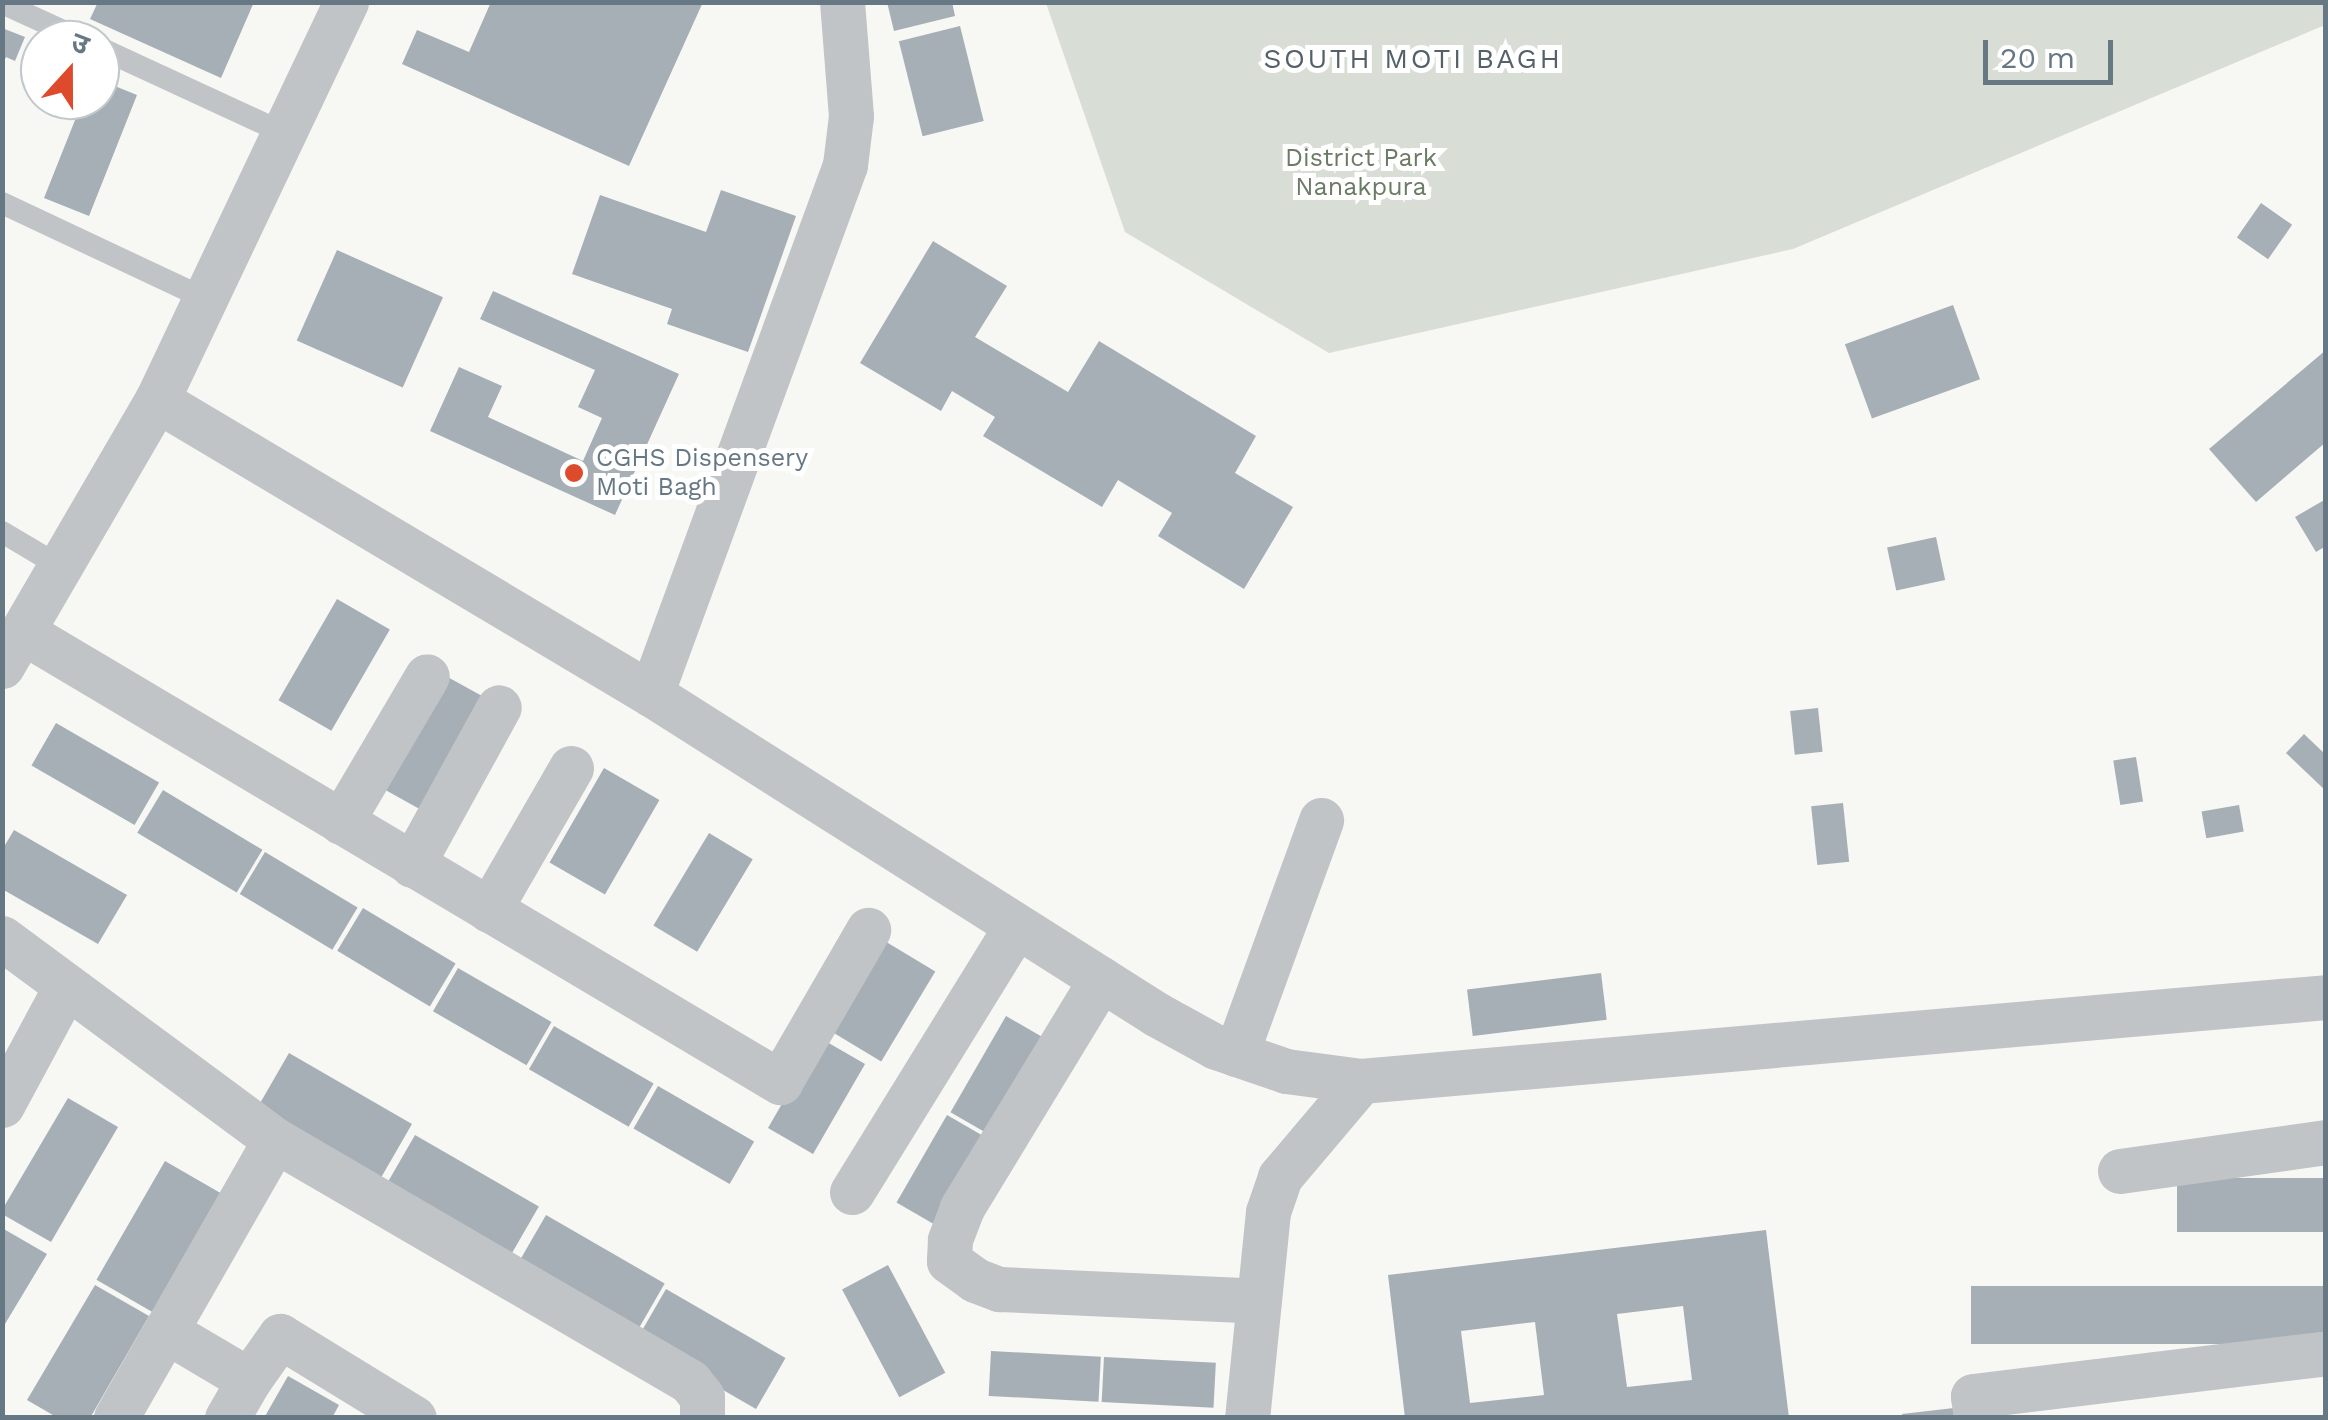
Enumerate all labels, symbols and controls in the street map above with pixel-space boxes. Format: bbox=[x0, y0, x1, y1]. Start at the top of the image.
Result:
north arrow bbox=[20, 20, 120, 120]
scale bar bbox=[1988, 20, 2118, 82]
text: उ bbox=[67, 25, 94, 62]
text: 20 m bbox=[2000, 40, 2075, 75]
district label: SOUTH MOTI BAGH bbox=[1264, 42, 1562, 76]
park label: District Park Nanakpura bbox=[1285, 144, 1437, 203]
place label: CGHS Dispensery Moti Bagh bbox=[596, 444, 808, 503]
marker: CGHS Dispensery Moti Bagh bbox=[561, 460, 587, 486]

